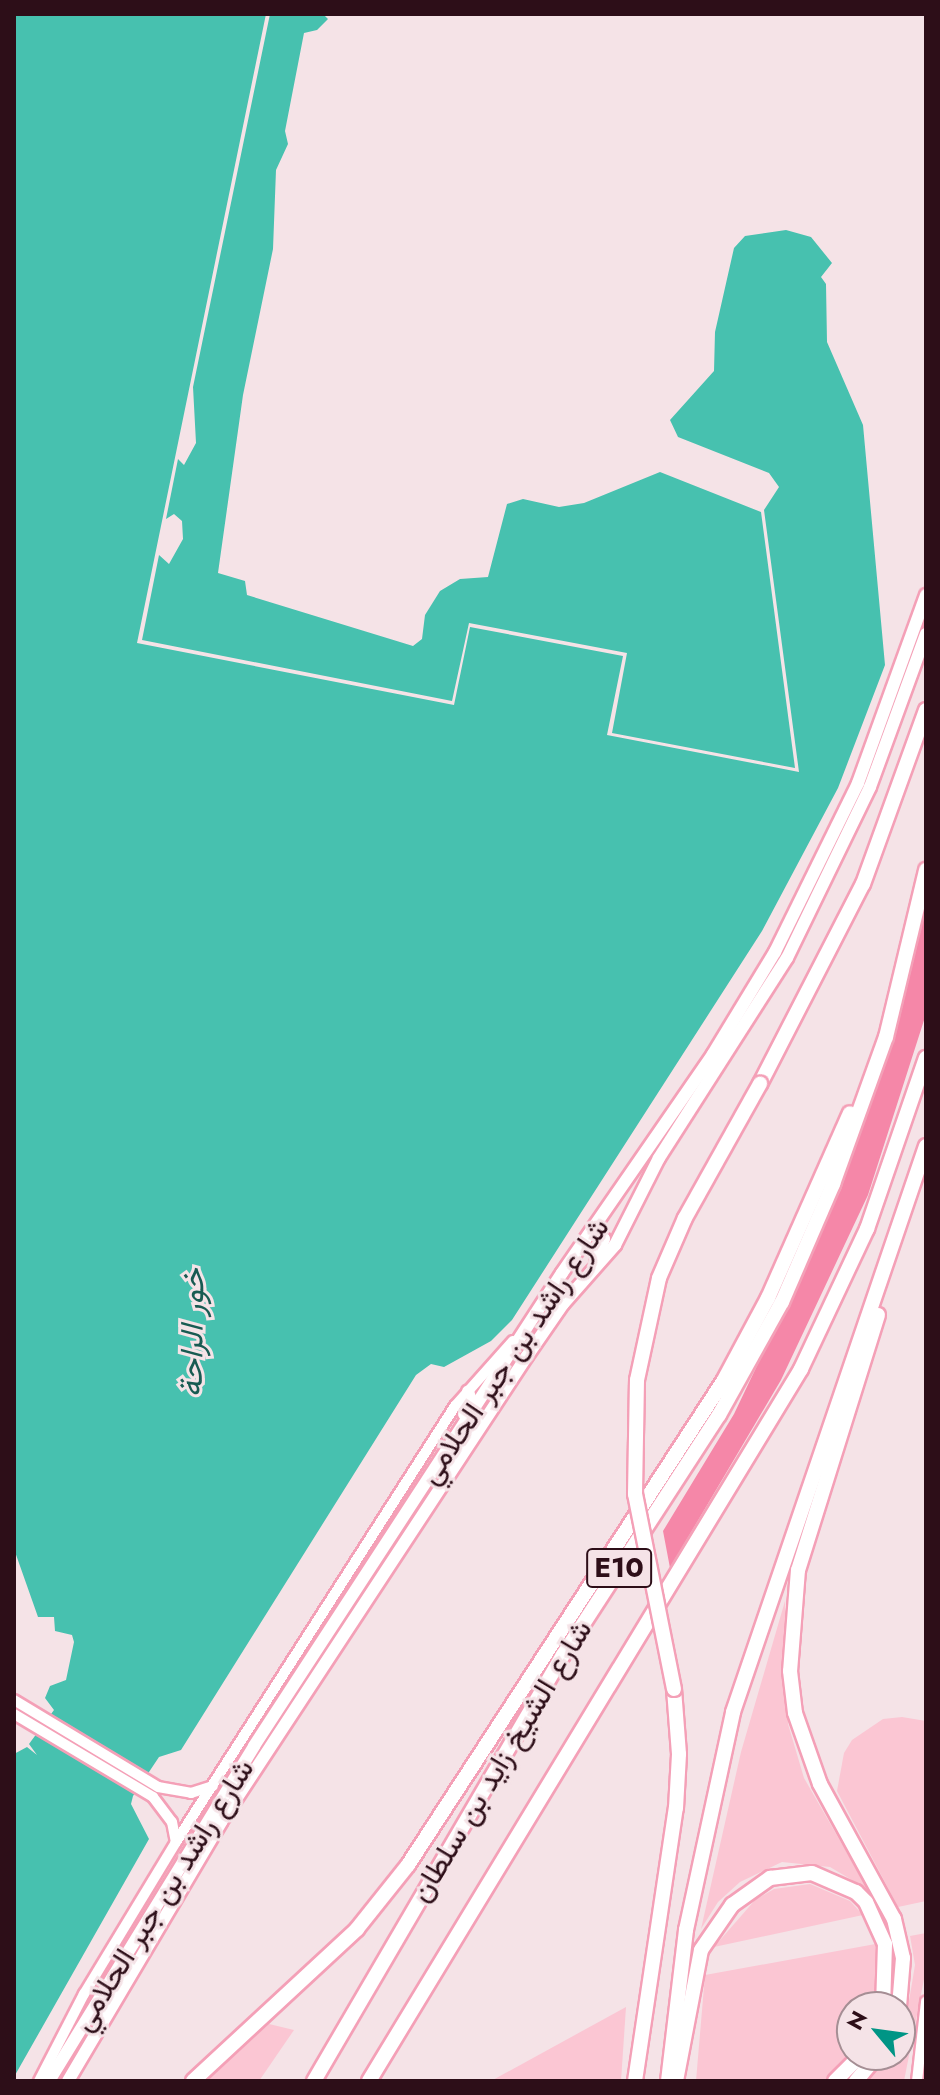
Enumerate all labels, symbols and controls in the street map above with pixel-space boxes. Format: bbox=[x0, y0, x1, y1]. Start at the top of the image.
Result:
street label: شارع راشد بن جبر الحلامي bbox=[411, 1211, 617, 1491]
water label: خور الراحة bbox=[172, 1268, 212, 1398]
road number: E10 bbox=[585, 1544, 653, 1592]
street label: شارع الشيخ زايد بن سلطان bbox=[402, 1613, 600, 1909]
street label: شارع راشد بن جبر الحلامي bbox=[65, 1752, 261, 2038]
north arrow bbox=[836, 1991, 916, 2071]
text: N bbox=[839, 2005, 875, 2036]

